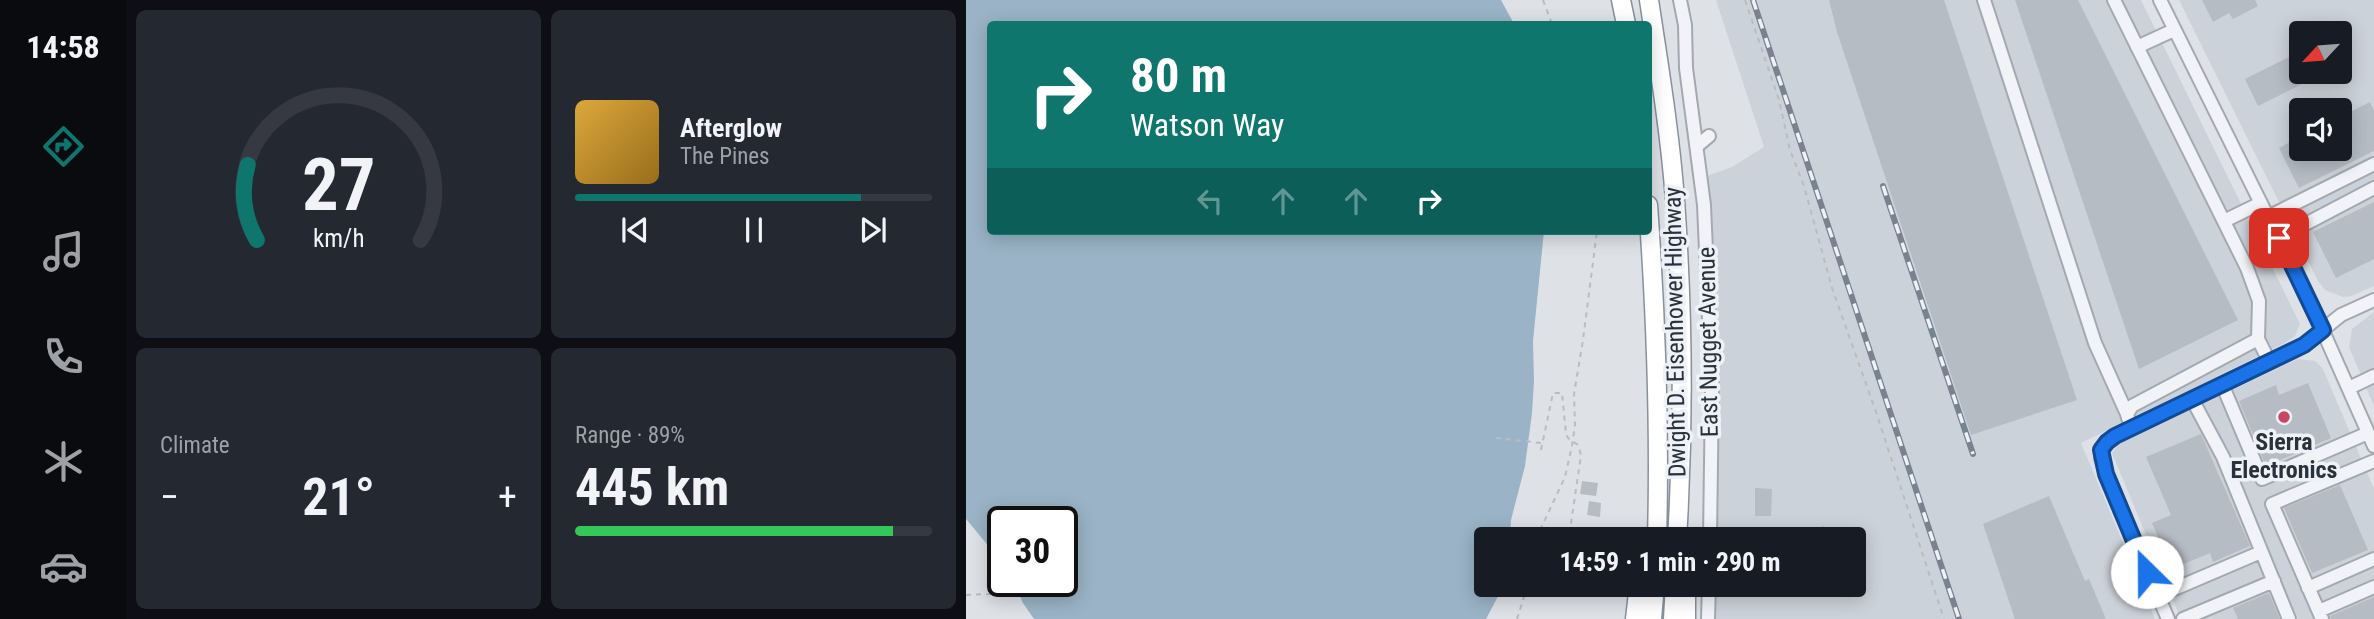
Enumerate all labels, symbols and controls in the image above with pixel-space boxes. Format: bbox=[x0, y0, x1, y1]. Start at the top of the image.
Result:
north arrow bbox=[2289, 21, 2352, 84]
map controls bbox=[2289, 21, 2352, 161]
text: 14:58 bbox=[26, 28, 100, 66]
text: 80 m bbox=[1130, 47, 1227, 104]
icon: right bbox=[1015, 49, 1106, 140]
button: sound bbox=[2289, 98, 2352, 161]
text: Watson Way bbox=[1130, 106, 1284, 144]
text: Afterglow bbox=[680, 113, 782, 143]
icon: directions bbox=[39, 122, 88, 171]
text: 27 bbox=[302, 143, 375, 229]
text: The Pines bbox=[680, 143, 770, 170]
icon: left bbox=[1191, 182, 1229, 220]
icon: ahead bbox=[1264, 182, 1302, 220]
icon: ahead bbox=[1337, 182, 1375, 220]
icon: right bbox=[1410, 182, 1448, 220]
street label: Dwight D. Eisenhower Highway bbox=[1658, 187, 1692, 477]
pin bbox=[2249, 208, 2309, 268]
icon: previous bbox=[616, 211, 654, 249]
icon: pause bbox=[735, 211, 773, 249]
icon: next bbox=[854, 211, 892, 249]
icon: arrive bbox=[2260, 219, 2298, 257]
text: km/h bbox=[313, 224, 364, 253]
icon: music bbox=[39, 227, 88, 276]
street label: East Nugget Avenue bbox=[1692, 247, 1724, 437]
icon: phone bbox=[39, 332, 88, 381]
marker: Sierra Electronics bbox=[2276, 409, 2292, 425]
text: Range · 89% bbox=[575, 422, 685, 449]
place label: Sierra Electronics bbox=[2231, 428, 2338, 484]
text: Climate bbox=[160, 432, 230, 459]
icon: climate bbox=[39, 437, 88, 486]
text: 445 km bbox=[575, 457, 729, 518]
text: 21° bbox=[302, 467, 375, 528]
text: − bbox=[160, 475, 179, 519]
text: + bbox=[498, 475, 517, 519]
speed limit sign: 30 bbox=[987, 506, 1078, 597]
position arrow bbox=[2110, 535, 2184, 609]
icon: car bbox=[39, 542, 88, 591]
text: 14:59 · 1 min · 290 m bbox=[1560, 547, 1780, 577]

